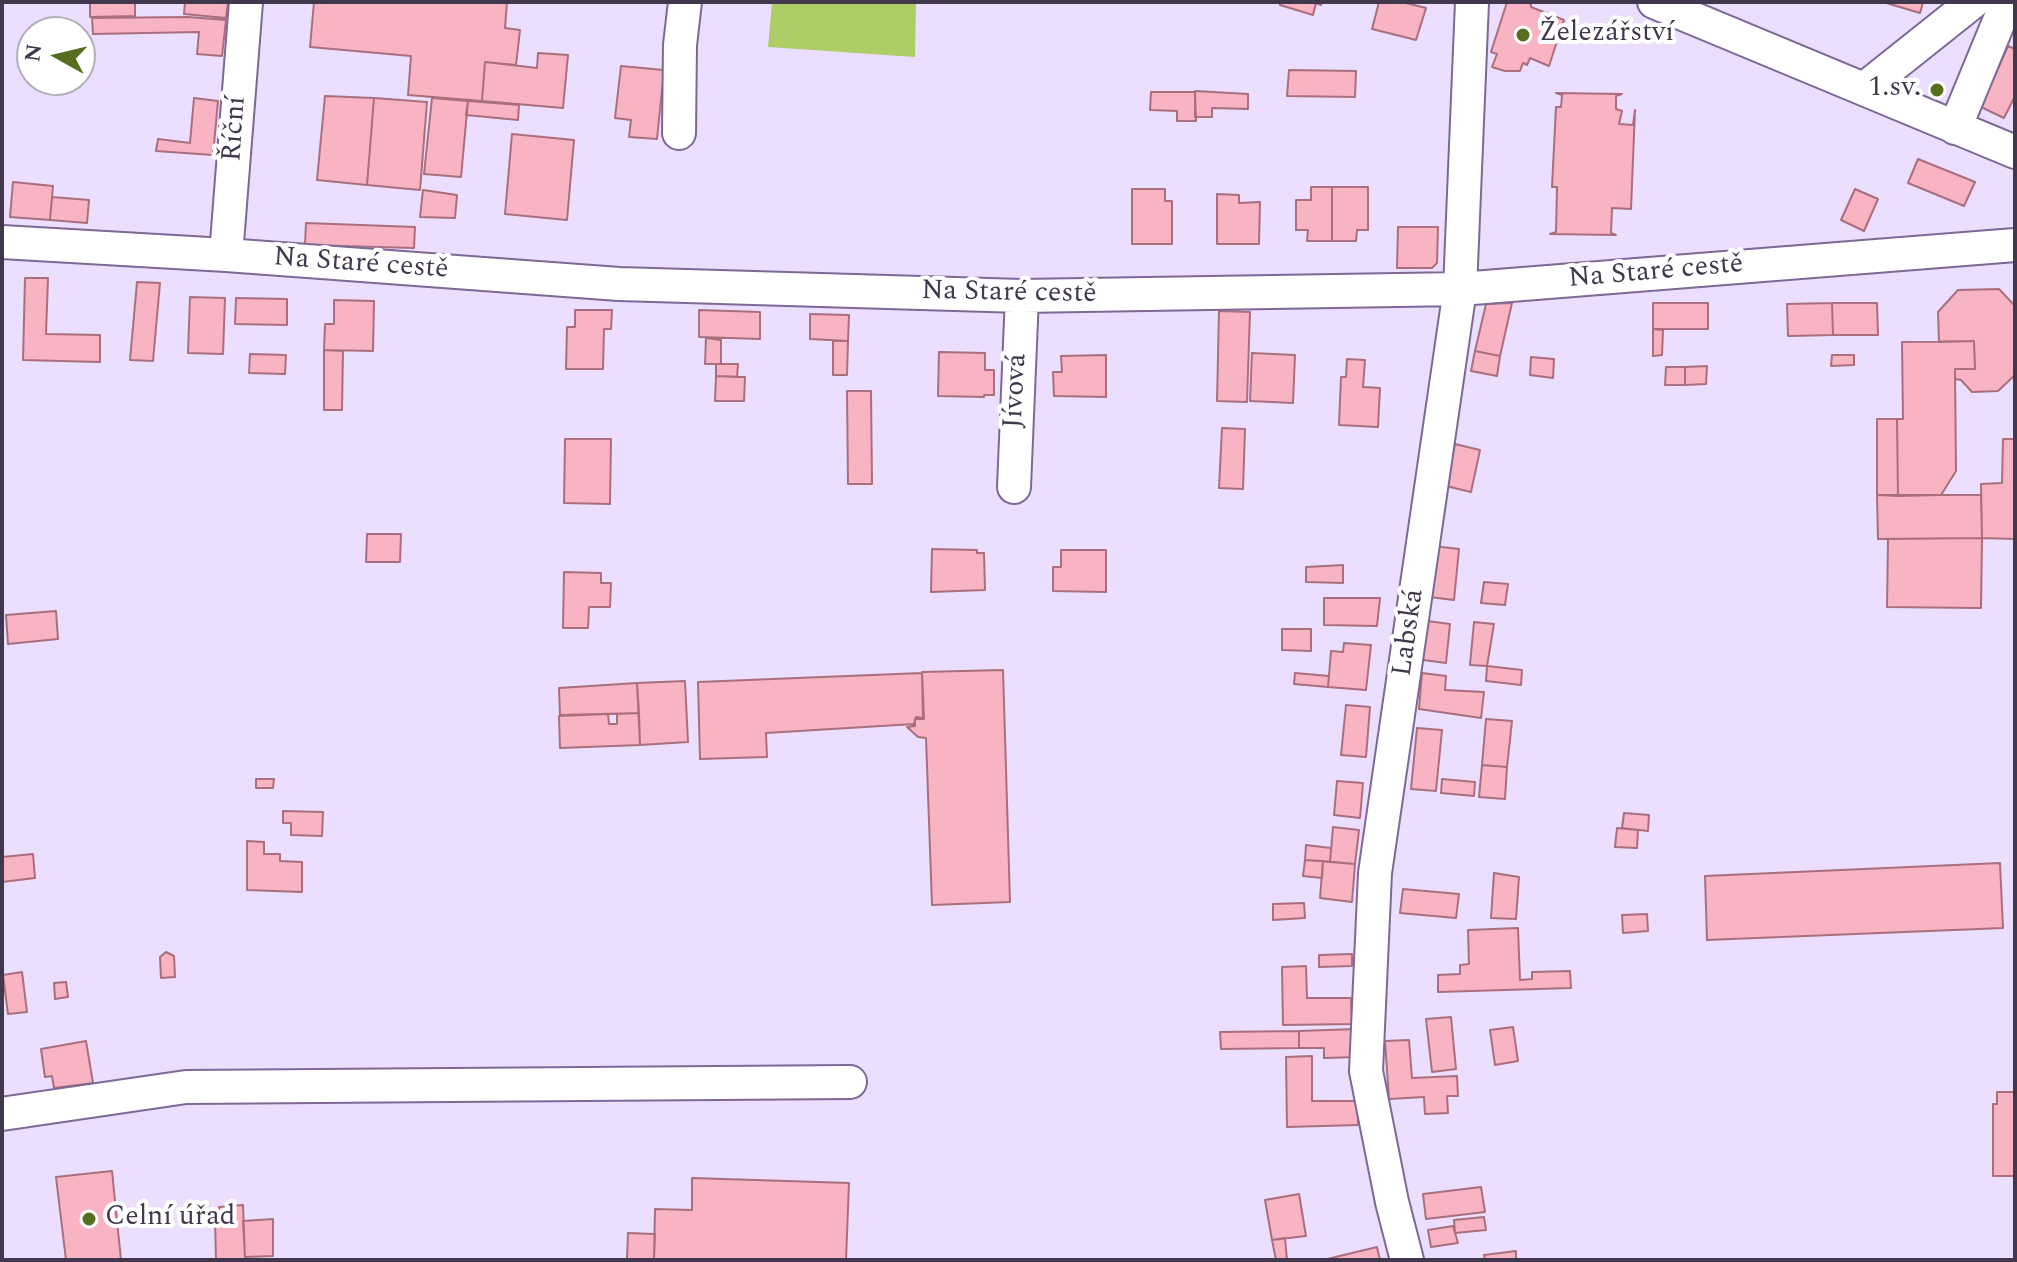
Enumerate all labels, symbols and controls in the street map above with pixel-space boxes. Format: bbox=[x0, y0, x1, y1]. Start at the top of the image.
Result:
north arrow bbox=[16, 16, 96, 96]
place label: Železářství bbox=[1539, 18, 1674, 52]
marker: Železářství bbox=[1514, 26, 1532, 44]
text: N bbox=[16, 42, 51, 64]
place label: 1.sv. bbox=[1868, 73, 1921, 107]
marker: 1.sv. bbox=[1928, 81, 1946, 99]
street label: Říční bbox=[217, 95, 255, 163]
street label: Na Staré cestě bbox=[272, 242, 450, 288]
street label: Na Staré cestě bbox=[1567, 249, 1745, 297]
street label: Na Staré cestě bbox=[921, 276, 1097, 312]
street label: Jívová bbox=[998, 353, 1036, 429]
street label: Labská bbox=[1387, 587, 1433, 679]
place label: Celní úřad bbox=[105, 1202, 235, 1236]
marker: Celní úřad bbox=[80, 1210, 98, 1228]

